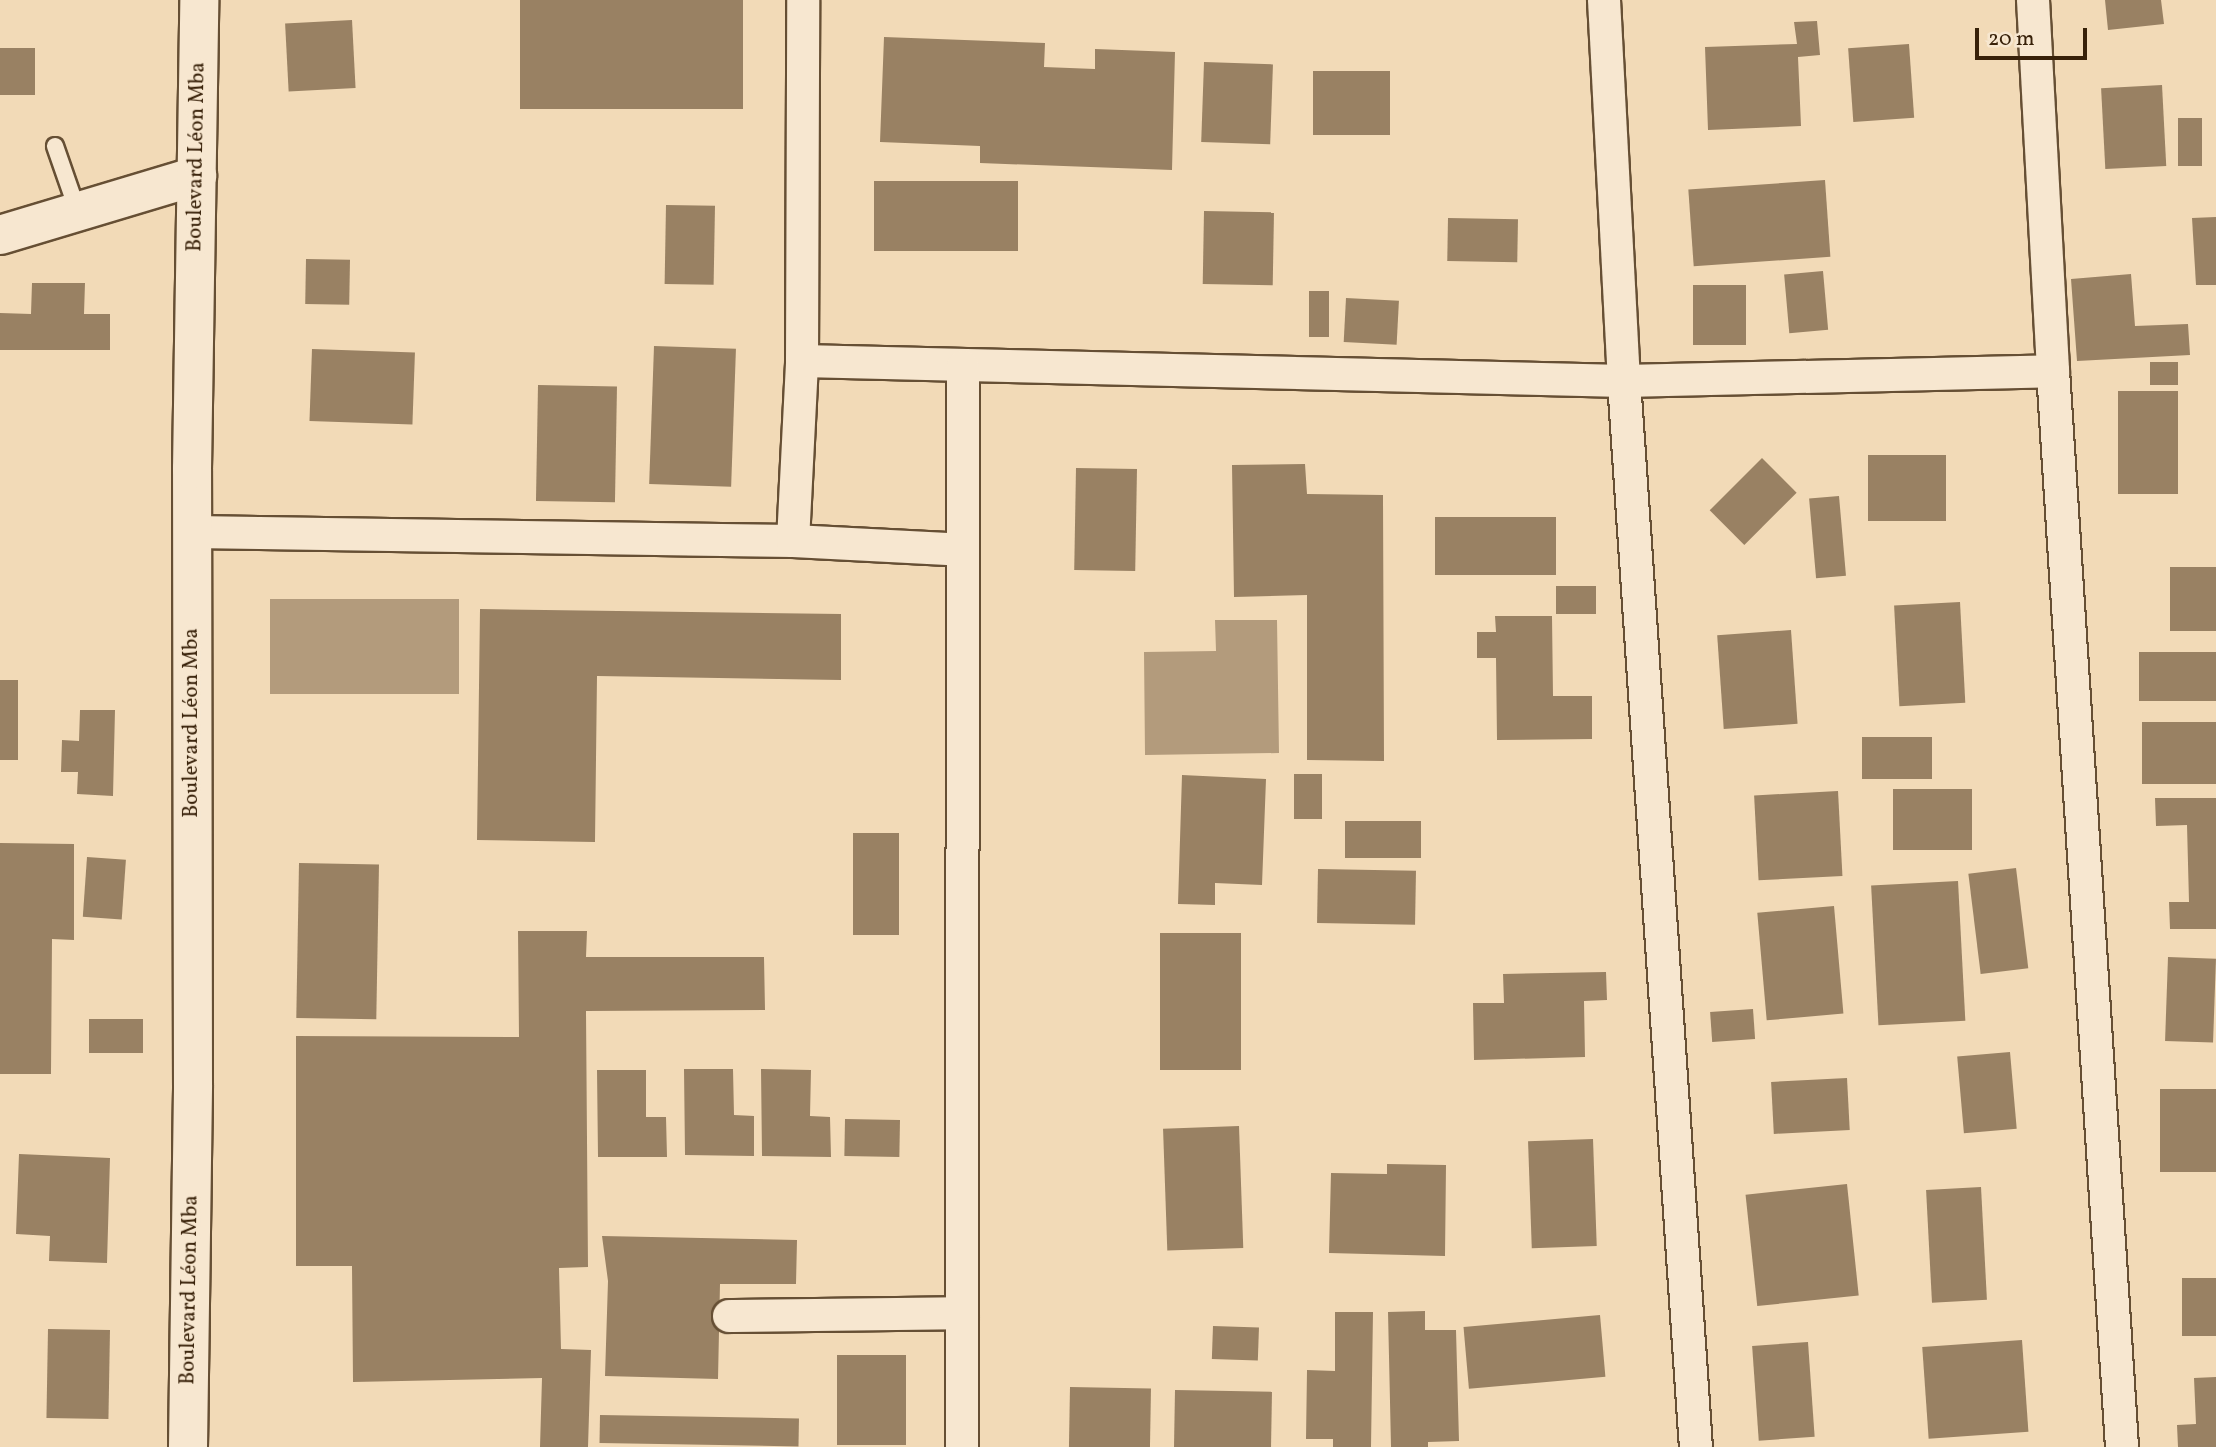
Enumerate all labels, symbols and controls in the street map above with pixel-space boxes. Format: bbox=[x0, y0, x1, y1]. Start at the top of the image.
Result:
scale bar bbox=[1978, 14, 2090, 58]
text: 20 m bbox=[1988, 25, 2034, 54]
street label: Boulevard Léon Mba bbox=[183, 62, 211, 252]
street label: Boulevard Léon Mba bbox=[179, 628, 205, 818]
street label: Boulevard Léon Mba bbox=[176, 1195, 204, 1385]

